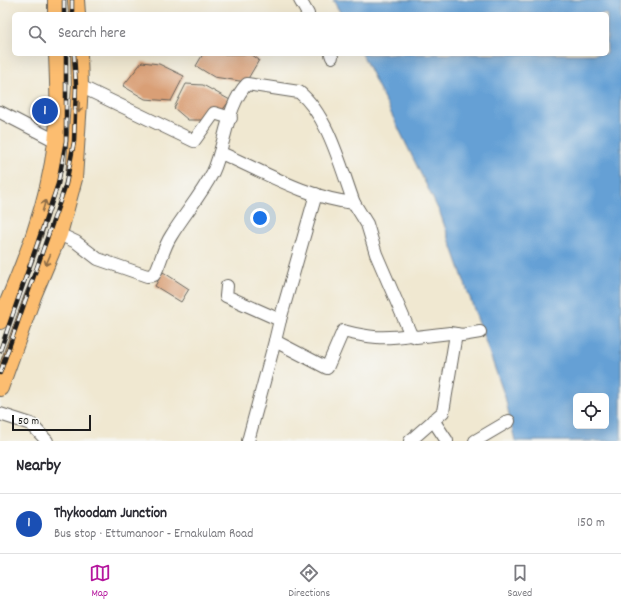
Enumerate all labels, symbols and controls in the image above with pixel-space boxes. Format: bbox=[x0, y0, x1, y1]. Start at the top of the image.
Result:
search box bbox=[12, 12, 609, 56]
icon: search bbox=[26, 23, 48, 45]
text: Search here bbox=[58, 23, 126, 45]
pin: 1 bbox=[32, 96, 58, 126]
one-way arrow bbox=[76, 100, 83, 113]
one-way arrow bbox=[41, 199, 48, 212]
your location bbox=[250, 208, 270, 228]
one-way arrow bbox=[43, 254, 51, 266]
map controls bbox=[573, 393, 609, 429]
button: locate bbox=[573, 393, 609, 429]
scale bar bbox=[12, 413, 91, 432]
text: 50 m bbox=[18, 414, 39, 430]
text: Nearby bbox=[16, 455, 60, 479]
text: Thykoodam Junction bbox=[54, 503, 167, 525]
text: 1 bbox=[28, 514, 30, 533]
text: 150 m bbox=[577, 514, 605, 533]
text: Bus stop · Ettumanoor - Ernakulam Road bbox=[54, 525, 253, 544]
tab: Map bbox=[89, 562, 111, 602]
tab: Directions bbox=[288, 562, 330, 602]
tab: Saved bbox=[508, 562, 532, 602]

